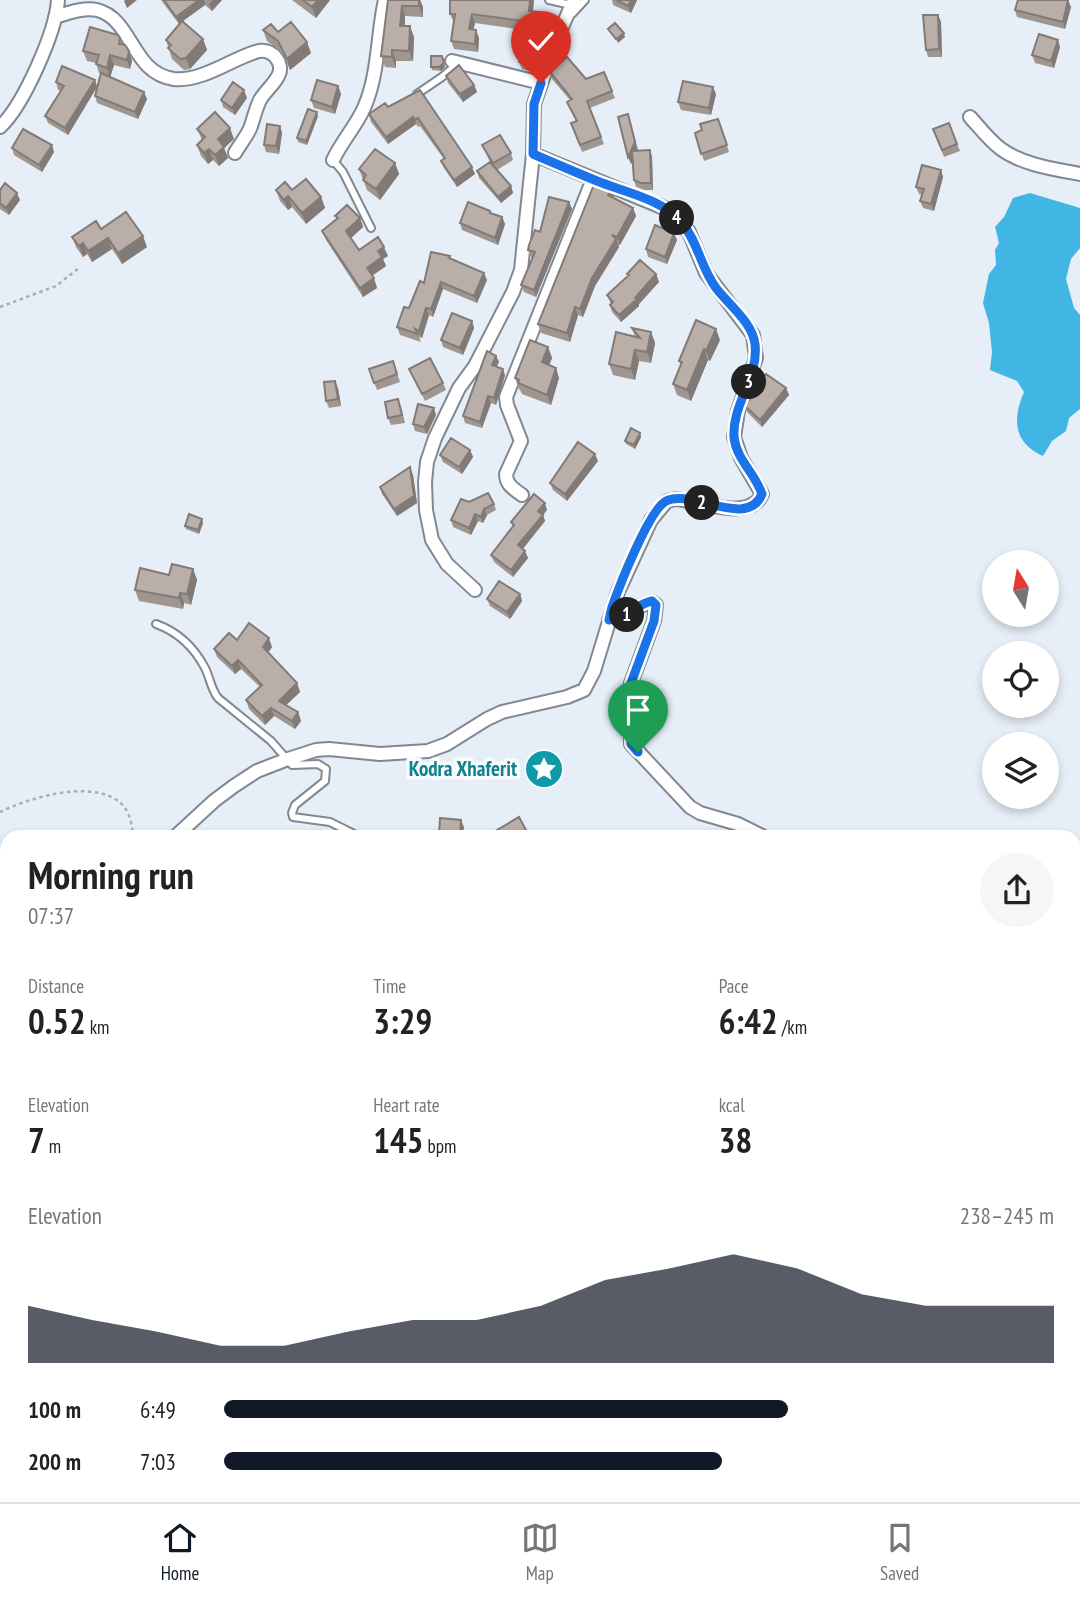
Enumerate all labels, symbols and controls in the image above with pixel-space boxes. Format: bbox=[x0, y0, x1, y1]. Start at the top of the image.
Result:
pin bbox=[511, 11, 571, 83]
icon: check bbox=[522, 22, 560, 60]
pin: 4 bbox=[660, 200, 694, 235]
text: 4 bbox=[672, 205, 681, 229]
pin: 3 bbox=[732, 364, 766, 400]
text: 3 bbox=[744, 369, 753, 393]
pin: 2 bbox=[684, 486, 720, 520]
text: 2 bbox=[697, 490, 706, 514]
north arrow bbox=[982, 550, 1059, 626]
map controls bbox=[982, 550, 1059, 809]
pin: 1 bbox=[610, 598, 644, 632]
text: 1 bbox=[622, 602, 631, 626]
button: locate bbox=[982, 641, 1059, 718]
pin bbox=[608, 680, 668, 752]
icon: arrive bbox=[619, 691, 657, 729]
button: layers bbox=[982, 732, 1059, 809]
place icon: Kodra Xhaferit bbox=[523, 748, 565, 790]
place label: Kodra Xhaferit bbox=[409, 755, 517, 782]
text: Morning run bbox=[28, 850, 194, 899]
button: share bbox=[980, 853, 1054, 927]
text: 07:37 bbox=[28, 901, 74, 930]
text: Distance bbox=[28, 974, 84, 998]
text: Time bbox=[373, 974, 406, 998]
text: Pace bbox=[719, 974, 749, 998]
text: 0.52 bbox=[28, 998, 86, 1044]
text: 3:29 bbox=[373, 998, 432, 1044]
text: 6:42 bbox=[719, 998, 778, 1044]
text: km bbox=[86, 1015, 109, 1039]
text: /km bbox=[778, 1015, 807, 1039]
text: Elevation bbox=[28, 1093, 89, 1117]
text: Heart rate bbox=[373, 1093, 440, 1117]
text: kcal bbox=[719, 1093, 745, 1117]
text: 7 bbox=[28, 1117, 45, 1163]
text: 145 bbox=[373, 1117, 424, 1163]
text: 38 bbox=[719, 1117, 752, 1163]
text: m bbox=[45, 1134, 61, 1158]
text: bpm bbox=[424, 1134, 456, 1158]
text: Elevation bbox=[28, 1201, 102, 1230]
text: 238–245 m bbox=[960, 1201, 1054, 1230]
text: 100 m bbox=[28, 1395, 81, 1424]
text: 6:49 bbox=[140, 1395, 176, 1424]
text: 200 m bbox=[28, 1447, 81, 1476]
text: 7:03 bbox=[140, 1447, 176, 1476]
tab: Home bbox=[161, 1519, 199, 1585]
tab: Map bbox=[521, 1519, 559, 1585]
tab: Saved bbox=[880, 1519, 919, 1585]

